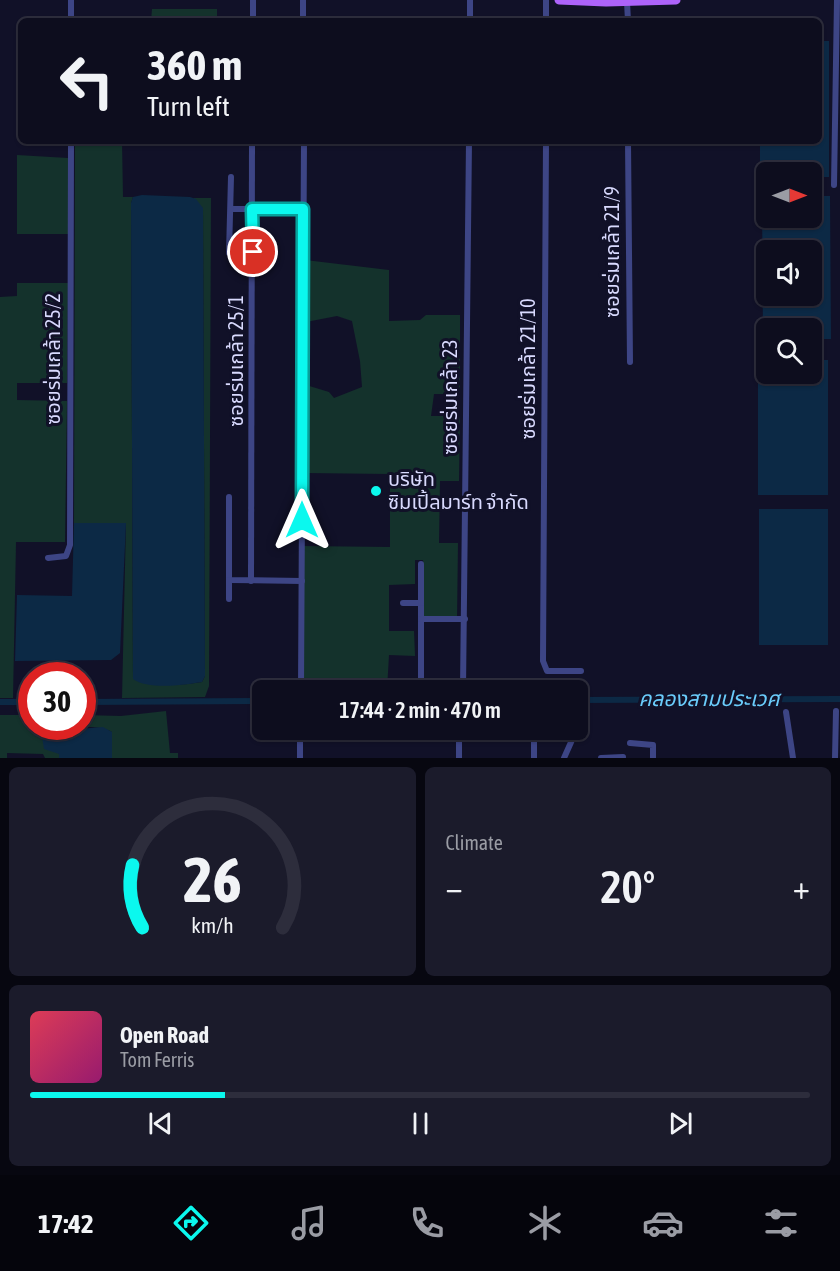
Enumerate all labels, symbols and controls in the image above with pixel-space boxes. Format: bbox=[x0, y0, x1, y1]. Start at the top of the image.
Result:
text: 360 m bbox=[147, 41, 242, 89]
icon: left bbox=[48, 42, 126, 120]
text: Turn left bbox=[147, 91, 230, 122]
north arrow bbox=[756, 162, 822, 228]
map controls bbox=[756, 162, 822, 384]
street label: ซอยร่มเกล้า 21/9 bbox=[600, 186, 623, 318]
pin bbox=[227, 226, 278, 277]
icon: arrive bbox=[236, 235, 269, 268]
button: sound bbox=[756, 240, 822, 306]
street label: ซอยร่มเกล้า 25/2 bbox=[41, 293, 64, 425]
street label: ซอยร่มเกล้า 25/1 bbox=[224, 295, 247, 427]
street label: ซอยร่มเกล้า 21/10 bbox=[516, 298, 539, 440]
button: search bbox=[756, 318, 822, 384]
street label: ซอยร่มเกล้า 23 bbox=[438, 339, 461, 455]
place label: บริษัท ซิมเปิ้ลมาร์ท จำกัด bbox=[388, 467, 529, 513]
marker: บริษัท ซิมเปิ้ลมาร์ท จำกัด bbox=[369, 484, 383, 498]
position arrow bbox=[270, 488, 334, 552]
speed limit sign: 30 bbox=[18, 662, 96, 740]
water label: คลองสามประเวศ bbox=[638, 686, 782, 710]
text: 17:44 · 2 min · 470 m bbox=[339, 697, 501, 723]
text: Climate bbox=[446, 831, 503, 854]
text: 26 bbox=[183, 844, 242, 915]
text: 20° bbox=[600, 861, 655, 913]
text: − bbox=[446, 868, 463, 906]
text: + bbox=[793, 868, 810, 906]
text: km/h bbox=[191, 914, 234, 939]
text: Open Road bbox=[120, 1022, 209, 1048]
text: Tom Ferris bbox=[120, 1048, 194, 1071]
icon: previous bbox=[144, 1107, 177, 1140]
icon: pause bbox=[404, 1107, 437, 1140]
icon: next bbox=[664, 1107, 697, 1140]
icon: directions bbox=[170, 1202, 212, 1244]
icon: music bbox=[288, 1202, 330, 1244]
icon: phone bbox=[406, 1202, 448, 1244]
icon: climate bbox=[524, 1202, 566, 1244]
icon: car bbox=[642, 1202, 684, 1244]
icon: filters bbox=[760, 1202, 802, 1244]
text: 17:42 bbox=[38, 1208, 94, 1239]

